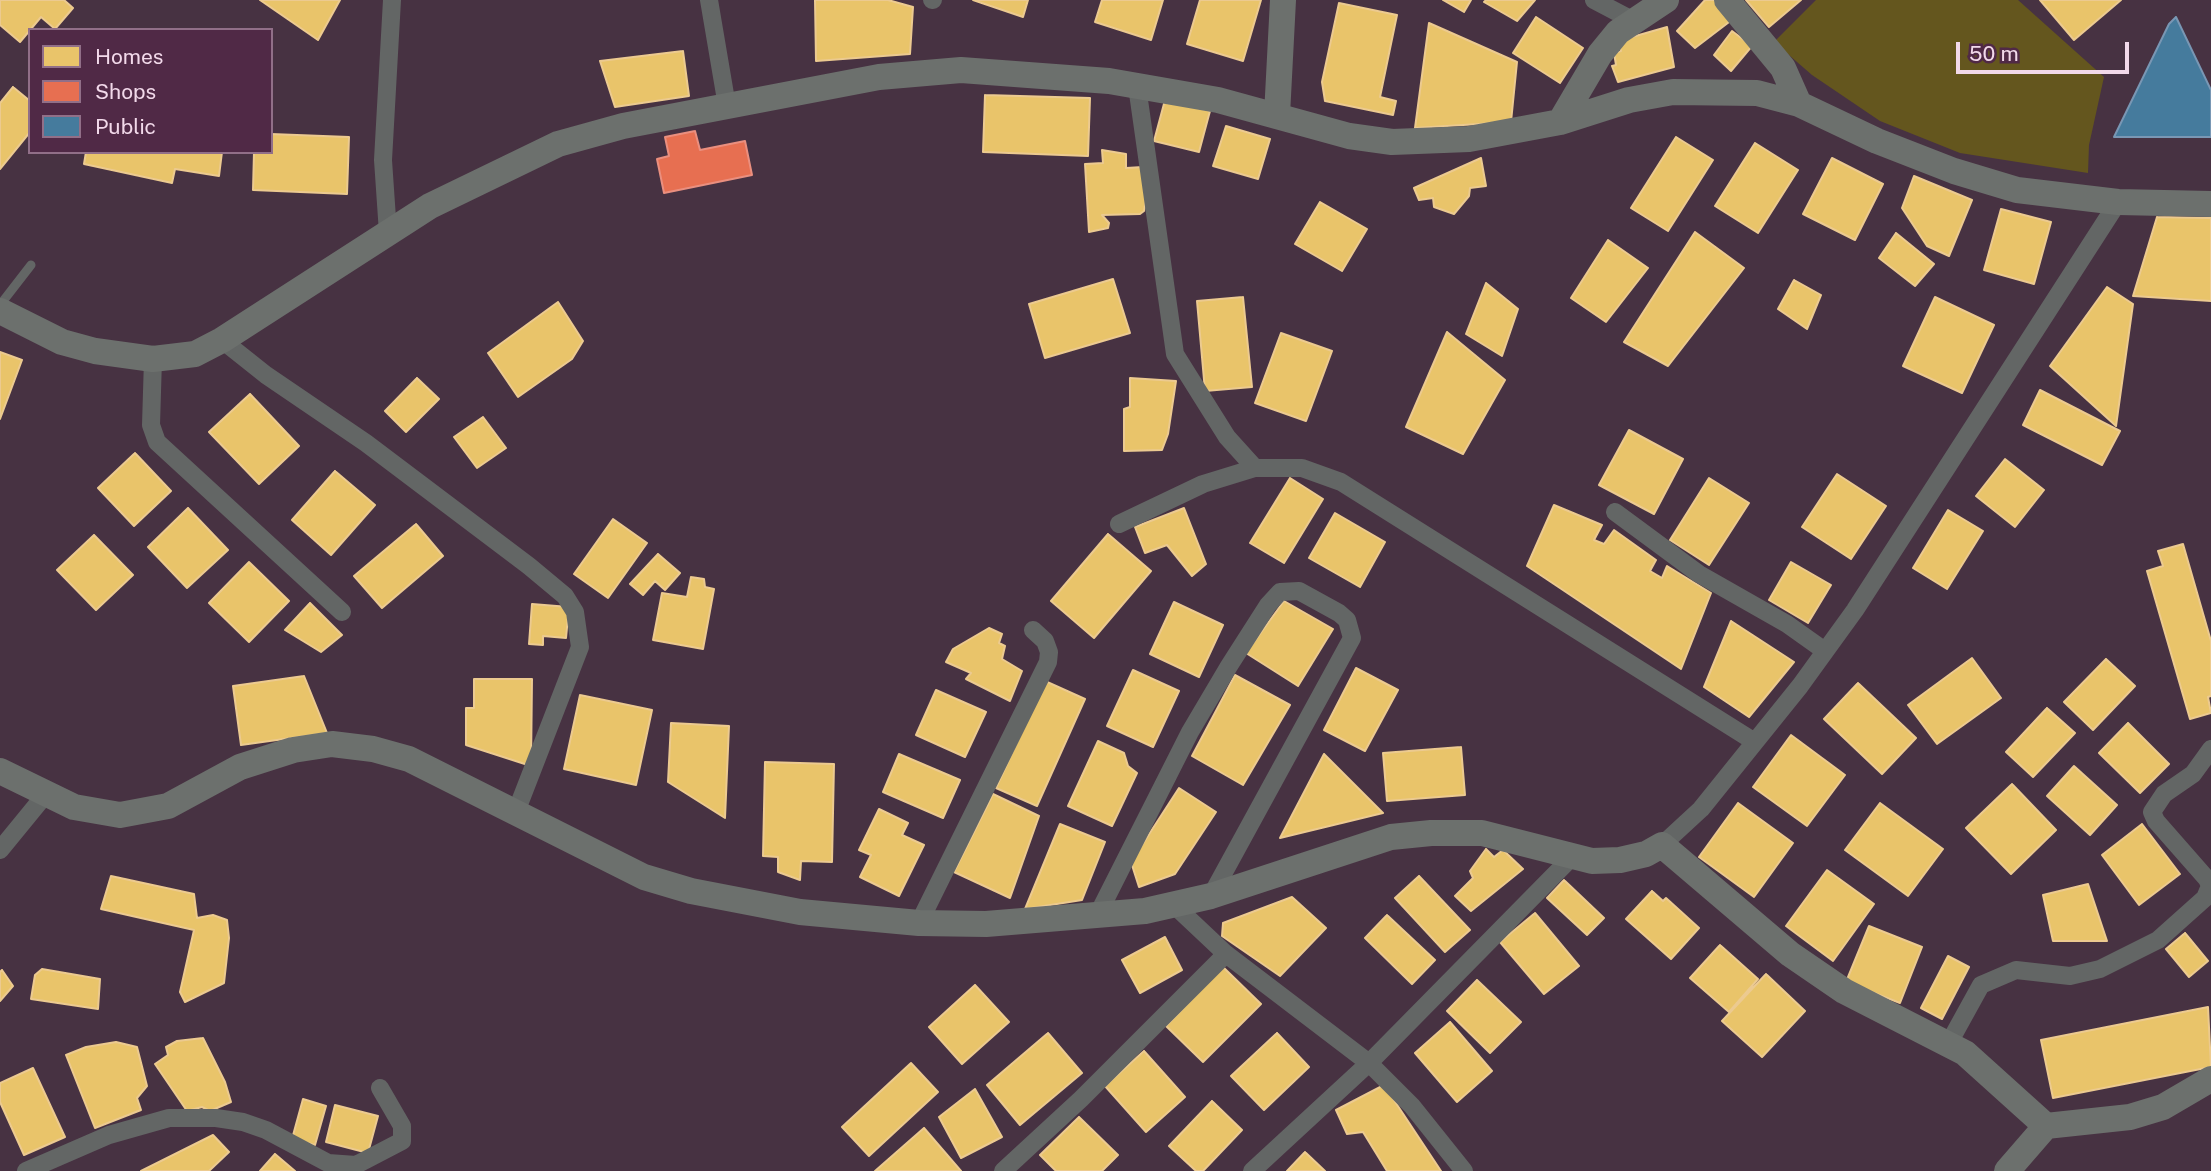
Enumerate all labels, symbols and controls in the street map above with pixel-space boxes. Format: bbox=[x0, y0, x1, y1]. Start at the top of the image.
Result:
legend bbox=[28, 28, 273, 154]
scale bar bbox=[1959, 28, 2132, 72]
text: 50 m bbox=[1969, 41, 2019, 66]
text: Homes bbox=[95, 44, 163, 69]
text: Shops bbox=[95, 79, 156, 104]
text: Public bbox=[95, 114, 156, 139]

